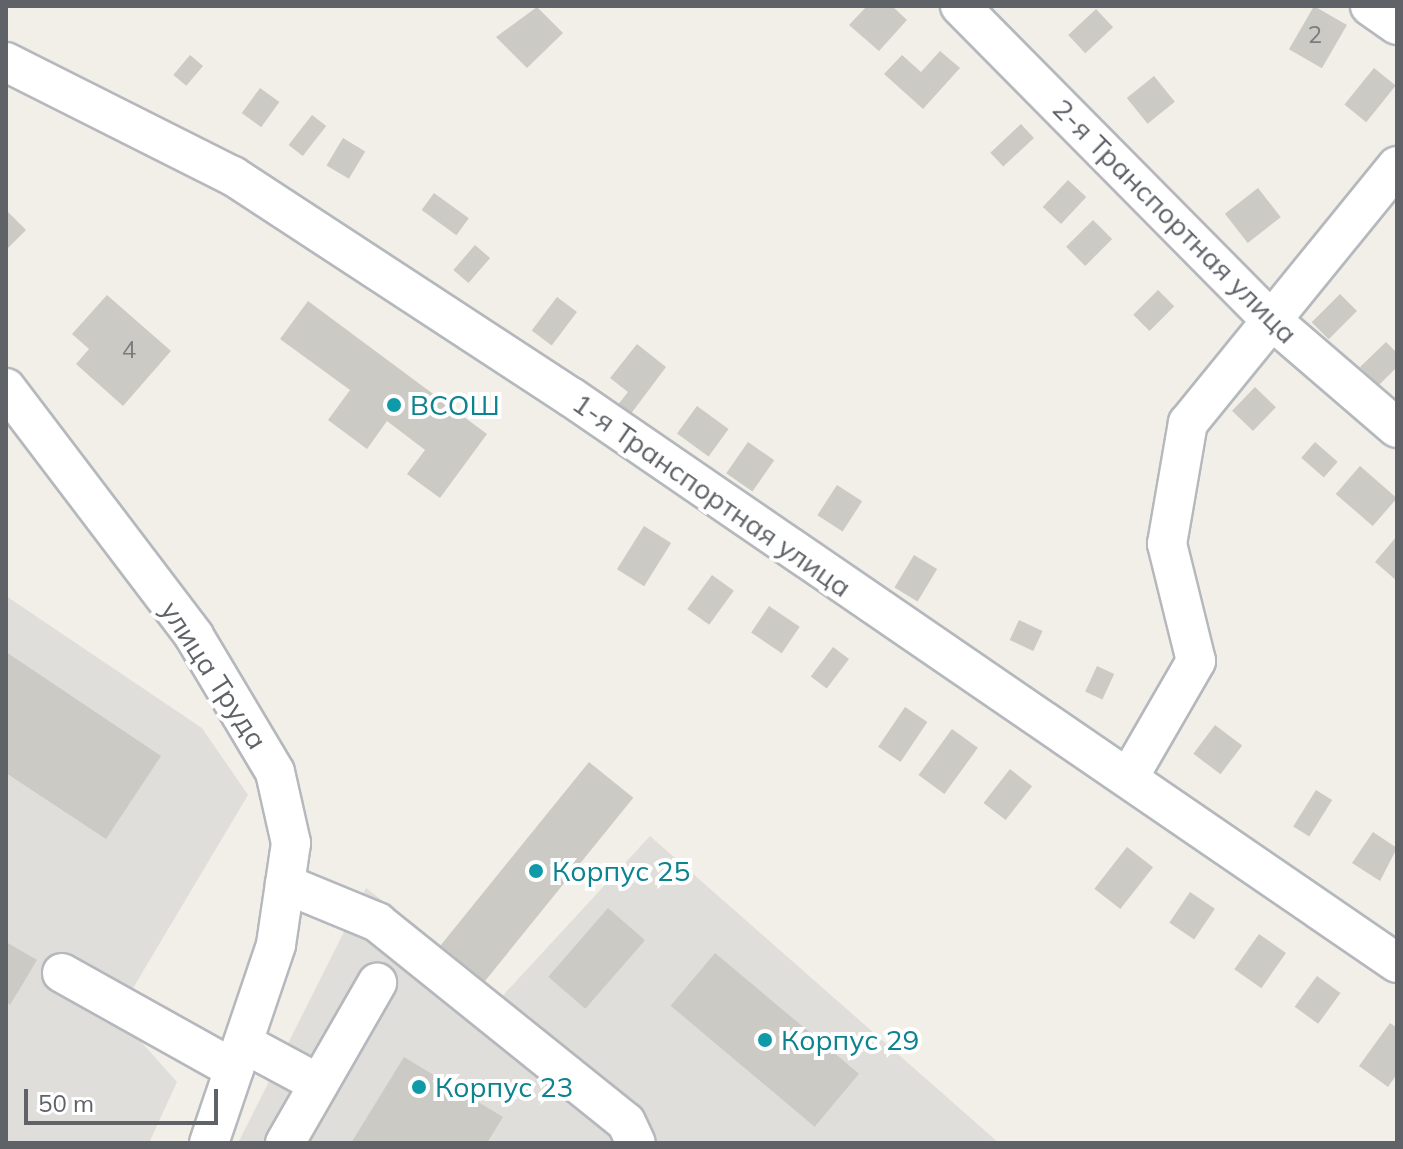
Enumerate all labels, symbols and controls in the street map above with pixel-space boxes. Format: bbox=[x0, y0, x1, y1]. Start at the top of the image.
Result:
house number: 2 bbox=[1308, 21, 1322, 49]
street label: 2-я Транспортная улица bbox=[1046, 92, 1304, 350]
house number: 4 bbox=[122, 336, 136, 364]
street label: 1-я Транспортная улица bbox=[566, 386, 858, 604]
place label: ВСОШ bbox=[410, 388, 500, 422]
marker: ВСОШ bbox=[385, 396, 403, 414]
street label: улица Труда bbox=[154, 595, 274, 755]
place label: Корпус 25 bbox=[552, 854, 690, 888]
marker: Корпус 25 bbox=[527, 862, 545, 880]
place label: Корпус 29 bbox=[781, 1023, 919, 1057]
marker: Корпус 29 bbox=[756, 1031, 774, 1049]
place label: Корпус 23 bbox=[435, 1070, 573, 1104]
scale bar bbox=[28, 1073, 222, 1123]
marker: Корпус 23 bbox=[410, 1078, 428, 1096]
text: 50 m bbox=[38, 1088, 94, 1118]

